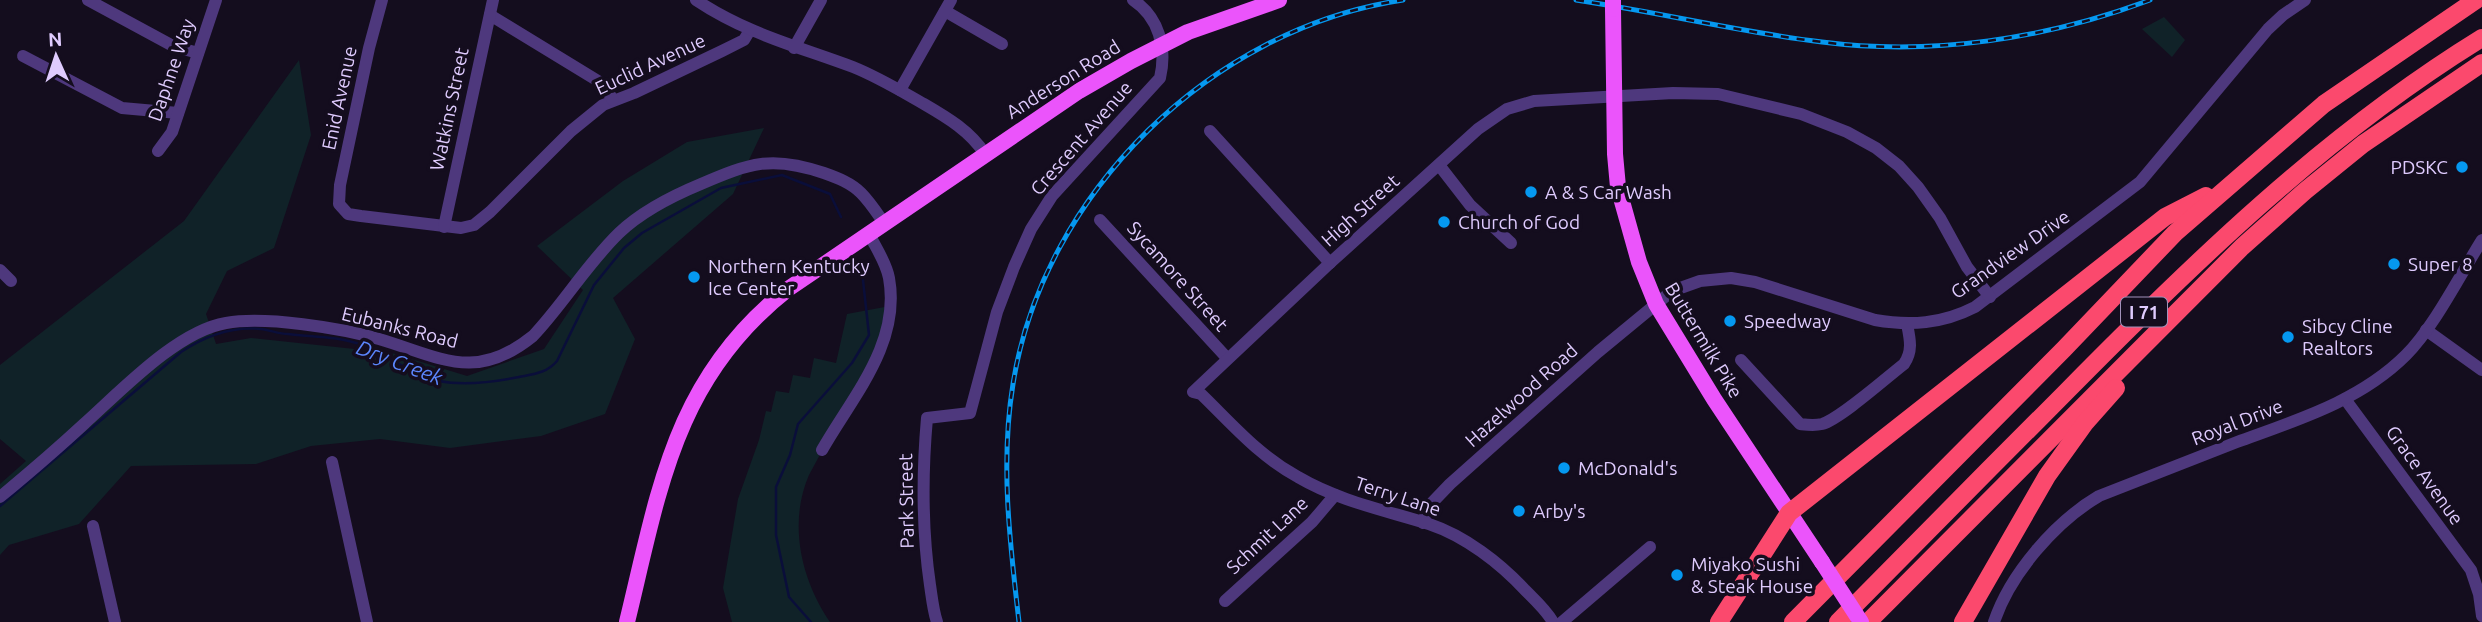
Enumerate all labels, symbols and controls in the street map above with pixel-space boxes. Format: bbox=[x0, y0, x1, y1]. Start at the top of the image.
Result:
street label: Daphne Way bbox=[143, 16, 199, 124]
north arrow bbox=[21, 21, 91, 91]
text: N bbox=[47, 28, 63, 50]
street label: Euclid Avenue bbox=[591, 29, 709, 99]
street label: Anderson Road bbox=[1002, 35, 1124, 123]
street label: Enid Avenue bbox=[317, 44, 361, 152]
street label: Watkins Street bbox=[425, 45, 473, 172]
street label: Crescent Avenue bbox=[1026, 77, 1136, 199]
place label: PDSKC bbox=[2391, 156, 2448, 178]
marker: PDSKC bbox=[2454, 159, 2470, 175]
street label: High Street bbox=[1317, 169, 1404, 251]
place label: A & S Car Wash bbox=[1545, 181, 1672, 203]
marker: A & S Car Wash bbox=[1523, 184, 1539, 200]
street label: Grandview Drive bbox=[1946, 205, 2074, 303]
place label: Church of God bbox=[1458, 211, 1580, 233]
marker: Church of God bbox=[1436, 214, 1452, 230]
street label: Sycamore Street bbox=[1123, 217, 1233, 336]
place label: Super 8 bbox=[2408, 253, 2473, 275]
place label: Northern Kentucky Ice Center bbox=[708, 255, 870, 299]
marker: Super 8 bbox=[2386, 256, 2402, 272]
marker: Northern Kentucky Ice Center bbox=[686, 269, 702, 285]
street label: Buttermilk Pike bbox=[1661, 278, 1747, 402]
road number: I 71 bbox=[2121, 298, 2167, 326]
street label: Eubanks Road bbox=[340, 302, 460, 352]
place label: Speedway bbox=[1744, 310, 1831, 332]
marker: Speedway bbox=[1722, 313, 1738, 329]
place label: Sibcy Cline Realtors bbox=[2302, 315, 2393, 359]
marker: Sibcy Cline Realtors bbox=[2280, 329, 2296, 345]
water label: Dry Creek bbox=[353, 335, 447, 390]
street label: Hazelwood Road bbox=[1460, 339, 1582, 451]
street label: Royal Drive bbox=[2188, 395, 2286, 449]
street label: Grace Avenue bbox=[2382, 421, 2468, 529]
street label: Park Street bbox=[894, 453, 918, 549]
place label: McDonald's bbox=[1578, 457, 1677, 479]
marker: McDonald's bbox=[1556, 460, 1572, 476]
street label: Terry Lane bbox=[1352, 472, 1444, 520]
street label: Schmit Lane bbox=[1222, 492, 1312, 578]
place label: Arby's bbox=[1533, 500, 1586, 522]
marker: Arby's bbox=[1511, 503, 1527, 519]
place label: Miyako Sushi & Steak House bbox=[1691, 553, 1813, 597]
marker: Miyako Sushi & Steak House bbox=[1669, 567, 1685, 583]

